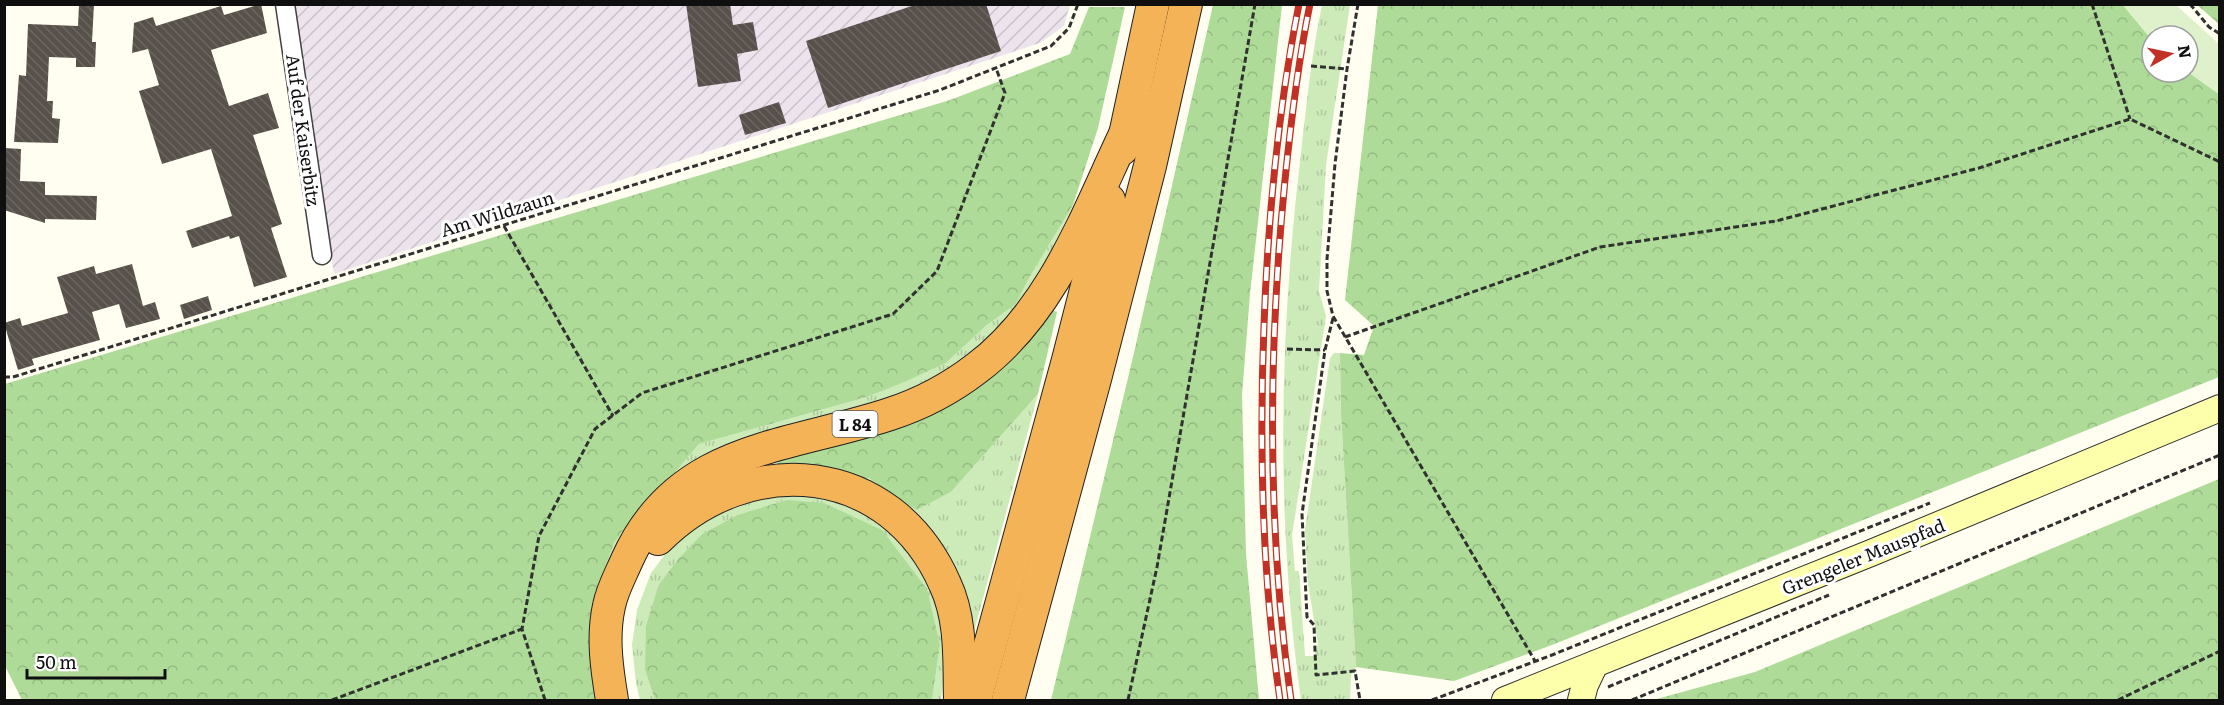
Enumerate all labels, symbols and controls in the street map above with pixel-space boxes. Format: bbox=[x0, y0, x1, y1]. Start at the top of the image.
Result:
north arrow bbox=[2140, 24, 2200, 84]
text: N bbox=[2173, 43, 2199, 60]
street label: Auf der Kaiserbitz bbox=[280, 52, 328, 208]
street label: Am Wildzaun bbox=[437, 183, 557, 243]
road number: L 84 bbox=[832, 411, 878, 437]
street label: Grengeler Mauspfad bbox=[1777, 511, 1949, 601]
scale bar bbox=[27, 642, 165, 680]
text: 50 m bbox=[36, 648, 77, 675]

